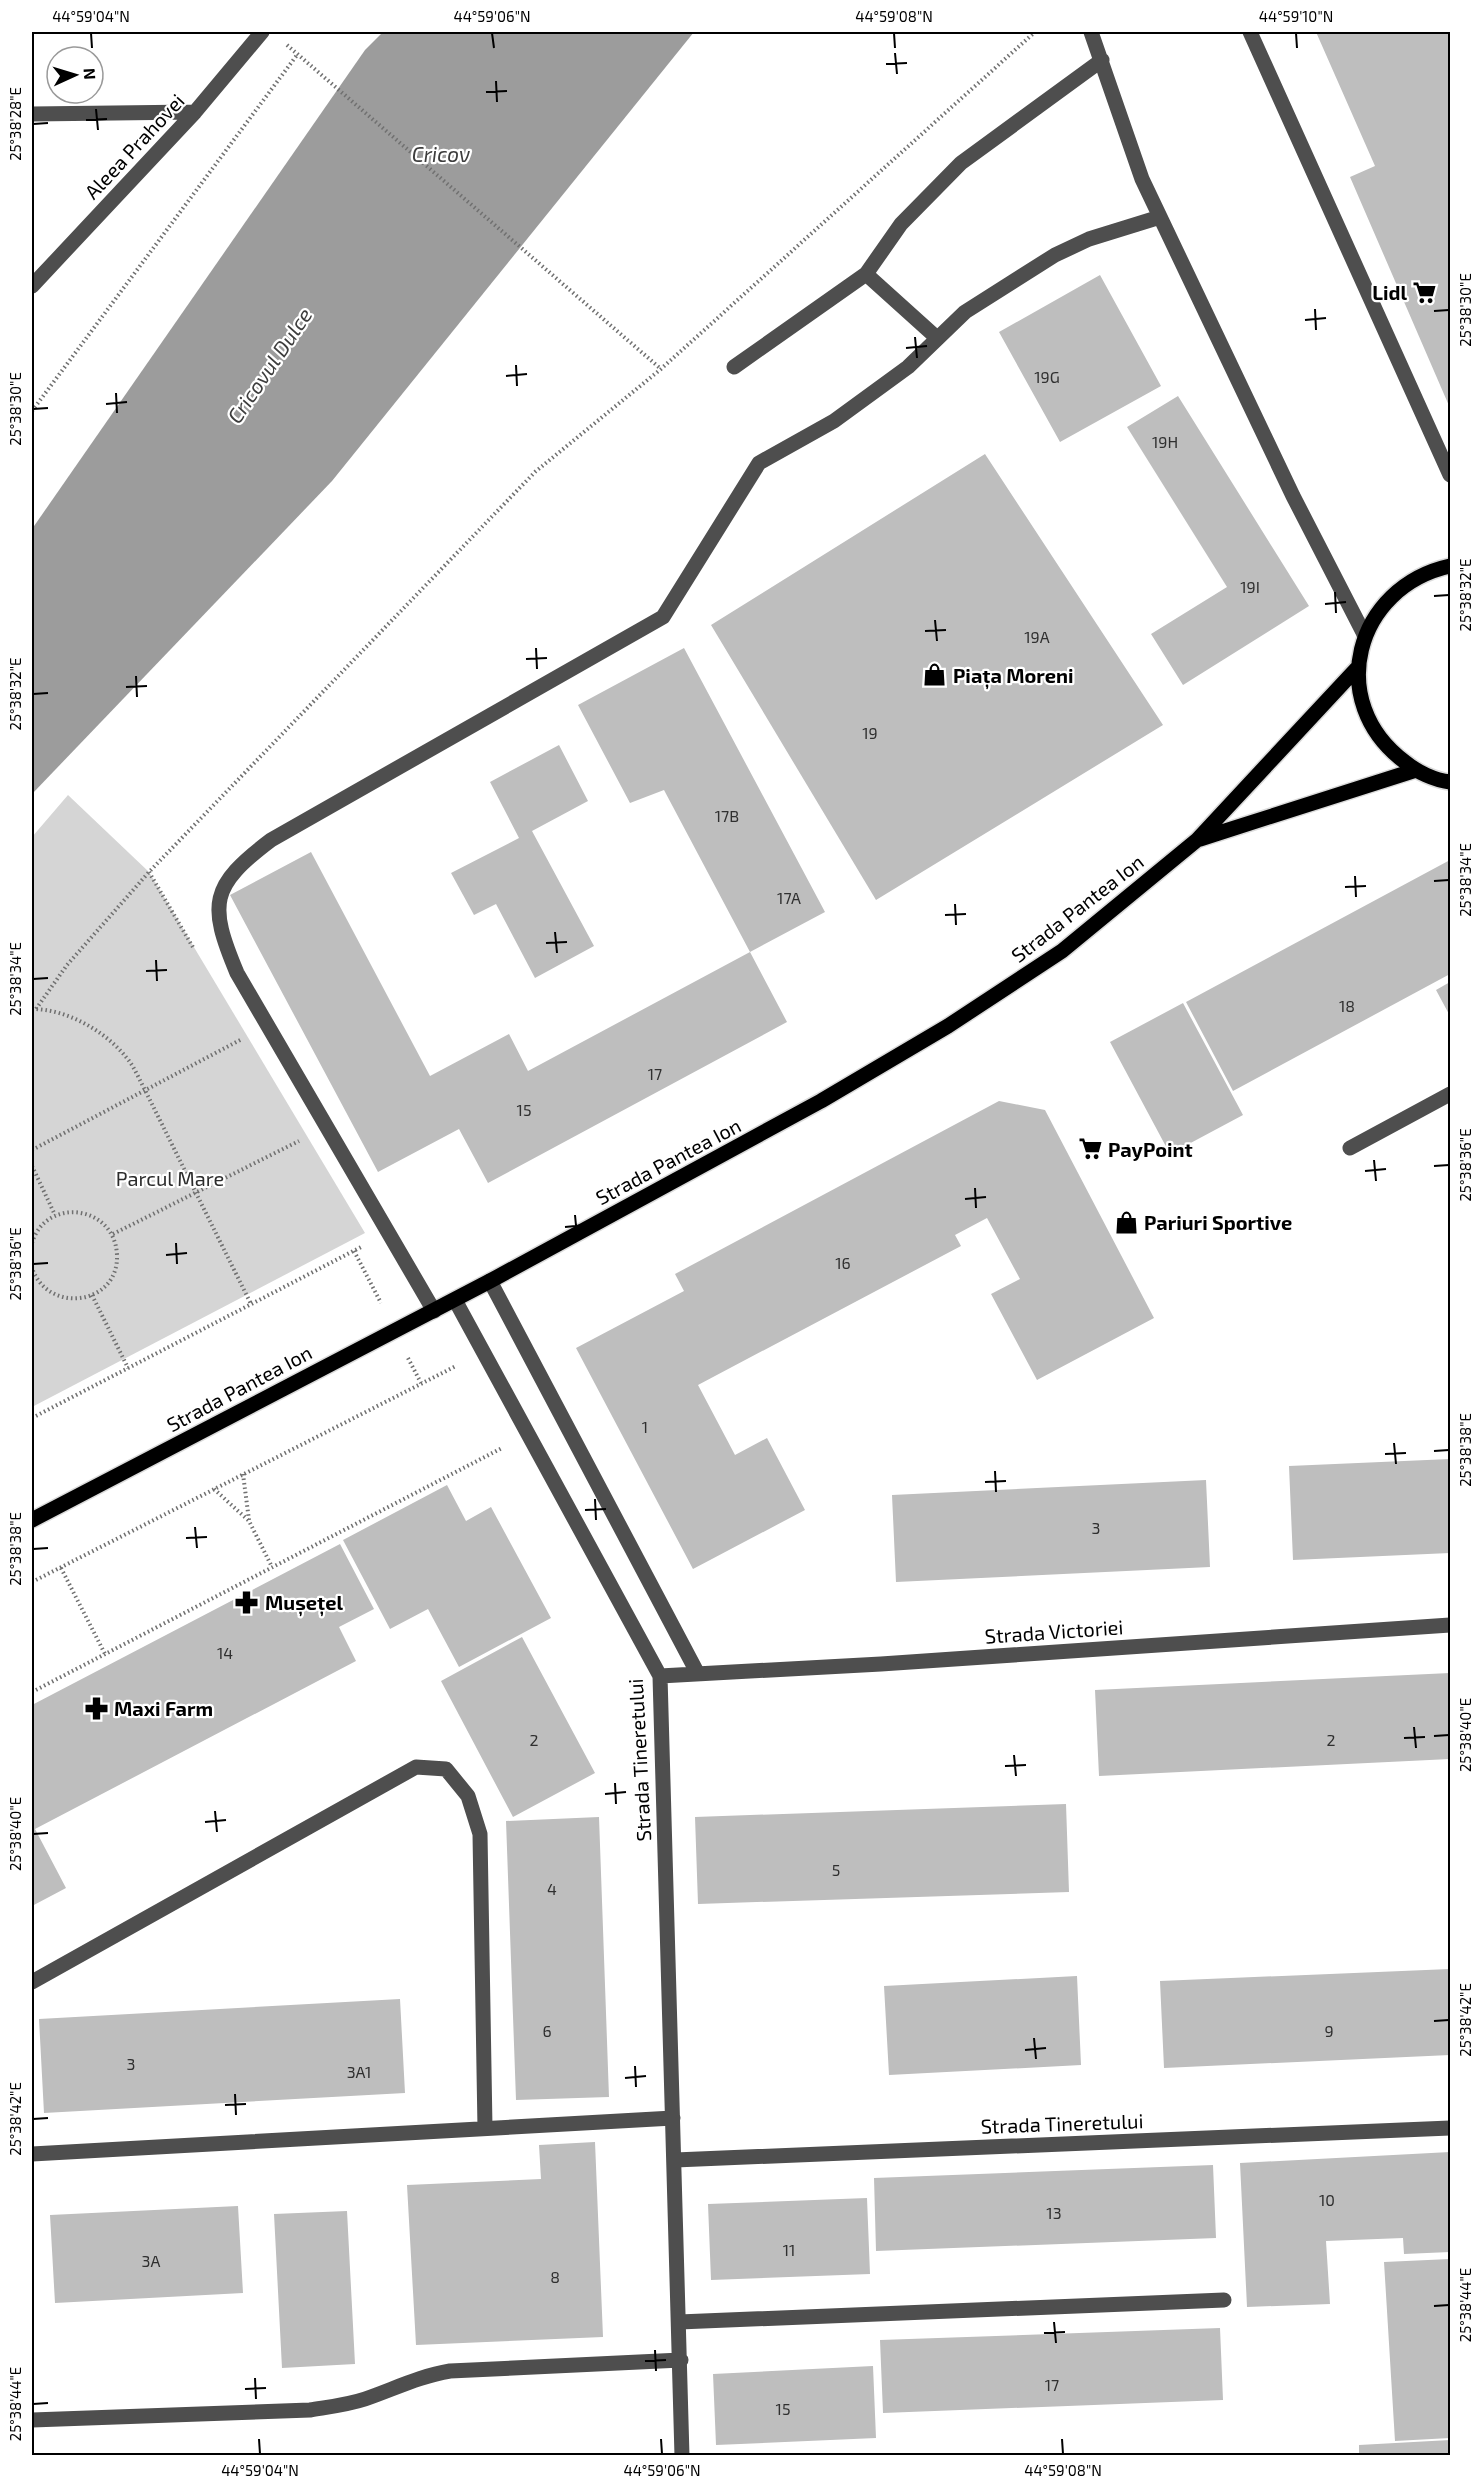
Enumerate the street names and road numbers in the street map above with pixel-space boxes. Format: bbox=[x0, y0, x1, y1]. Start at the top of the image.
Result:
street label: Aleea Prahovei bbox=[79, 88, 189, 204]
street label: Strada Pantea Ion bbox=[1006, 849, 1148, 967]
street label: Strada Pantea Ion bbox=[591, 1113, 745, 1209]
street label: Strada Pantea Ion bbox=[162, 1340, 316, 1436]
street label: Strada Victoriei bbox=[984, 1614, 1124, 1648]
street label: Strada Tineretului bbox=[623, 1678, 655, 1842]
street label: Strada Tineretului bbox=[980, 2108, 1144, 2138]

